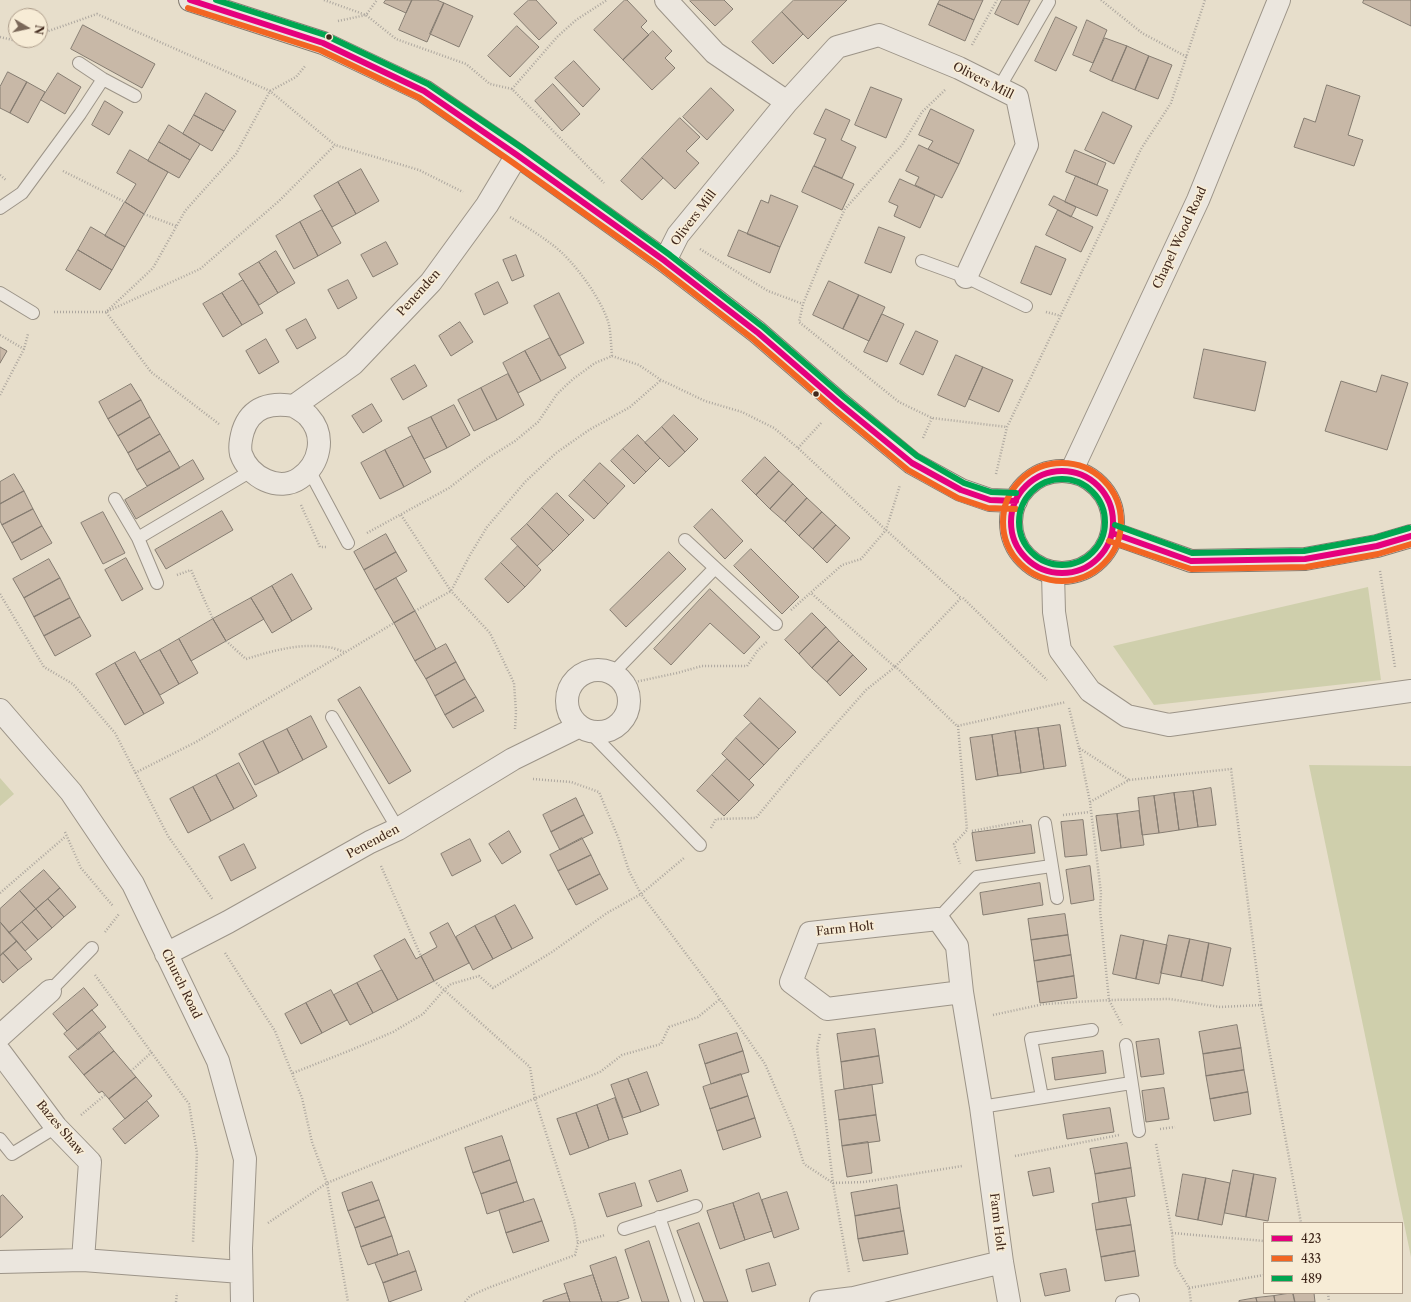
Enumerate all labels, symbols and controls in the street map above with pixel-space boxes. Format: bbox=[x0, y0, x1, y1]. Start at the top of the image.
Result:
north arrow bbox=[8, 8, 48, 48]
text: N bbox=[31, 24, 47, 36]
unlabelled marker bbox=[324, 32, 334, 42]
street label: Olivers Mill bbox=[950, 60, 1016, 102]
street label: Chapel Wood Road bbox=[1150, 185, 1210, 291]
street label: Olivers Mill bbox=[668, 187, 720, 249]
street label: Penenden bbox=[394, 267, 444, 319]
unlabelled marker bbox=[811, 389, 821, 399]
street label: Penenden bbox=[344, 822, 402, 862]
street label: Farm Holt bbox=[815, 919, 875, 939]
street label: Church Road bbox=[158, 947, 204, 1021]
street label: Bazes Shaw bbox=[33, 1098, 87, 1158]
street label: Farm Holt bbox=[986, 1192, 1008, 1252]
legend bbox=[1263, 1222, 1403, 1294]
text: 423 bbox=[1301, 1231, 1321, 1246]
text: 433 bbox=[1301, 1251, 1321, 1266]
text: 489 bbox=[1301, 1271, 1322, 1286]

